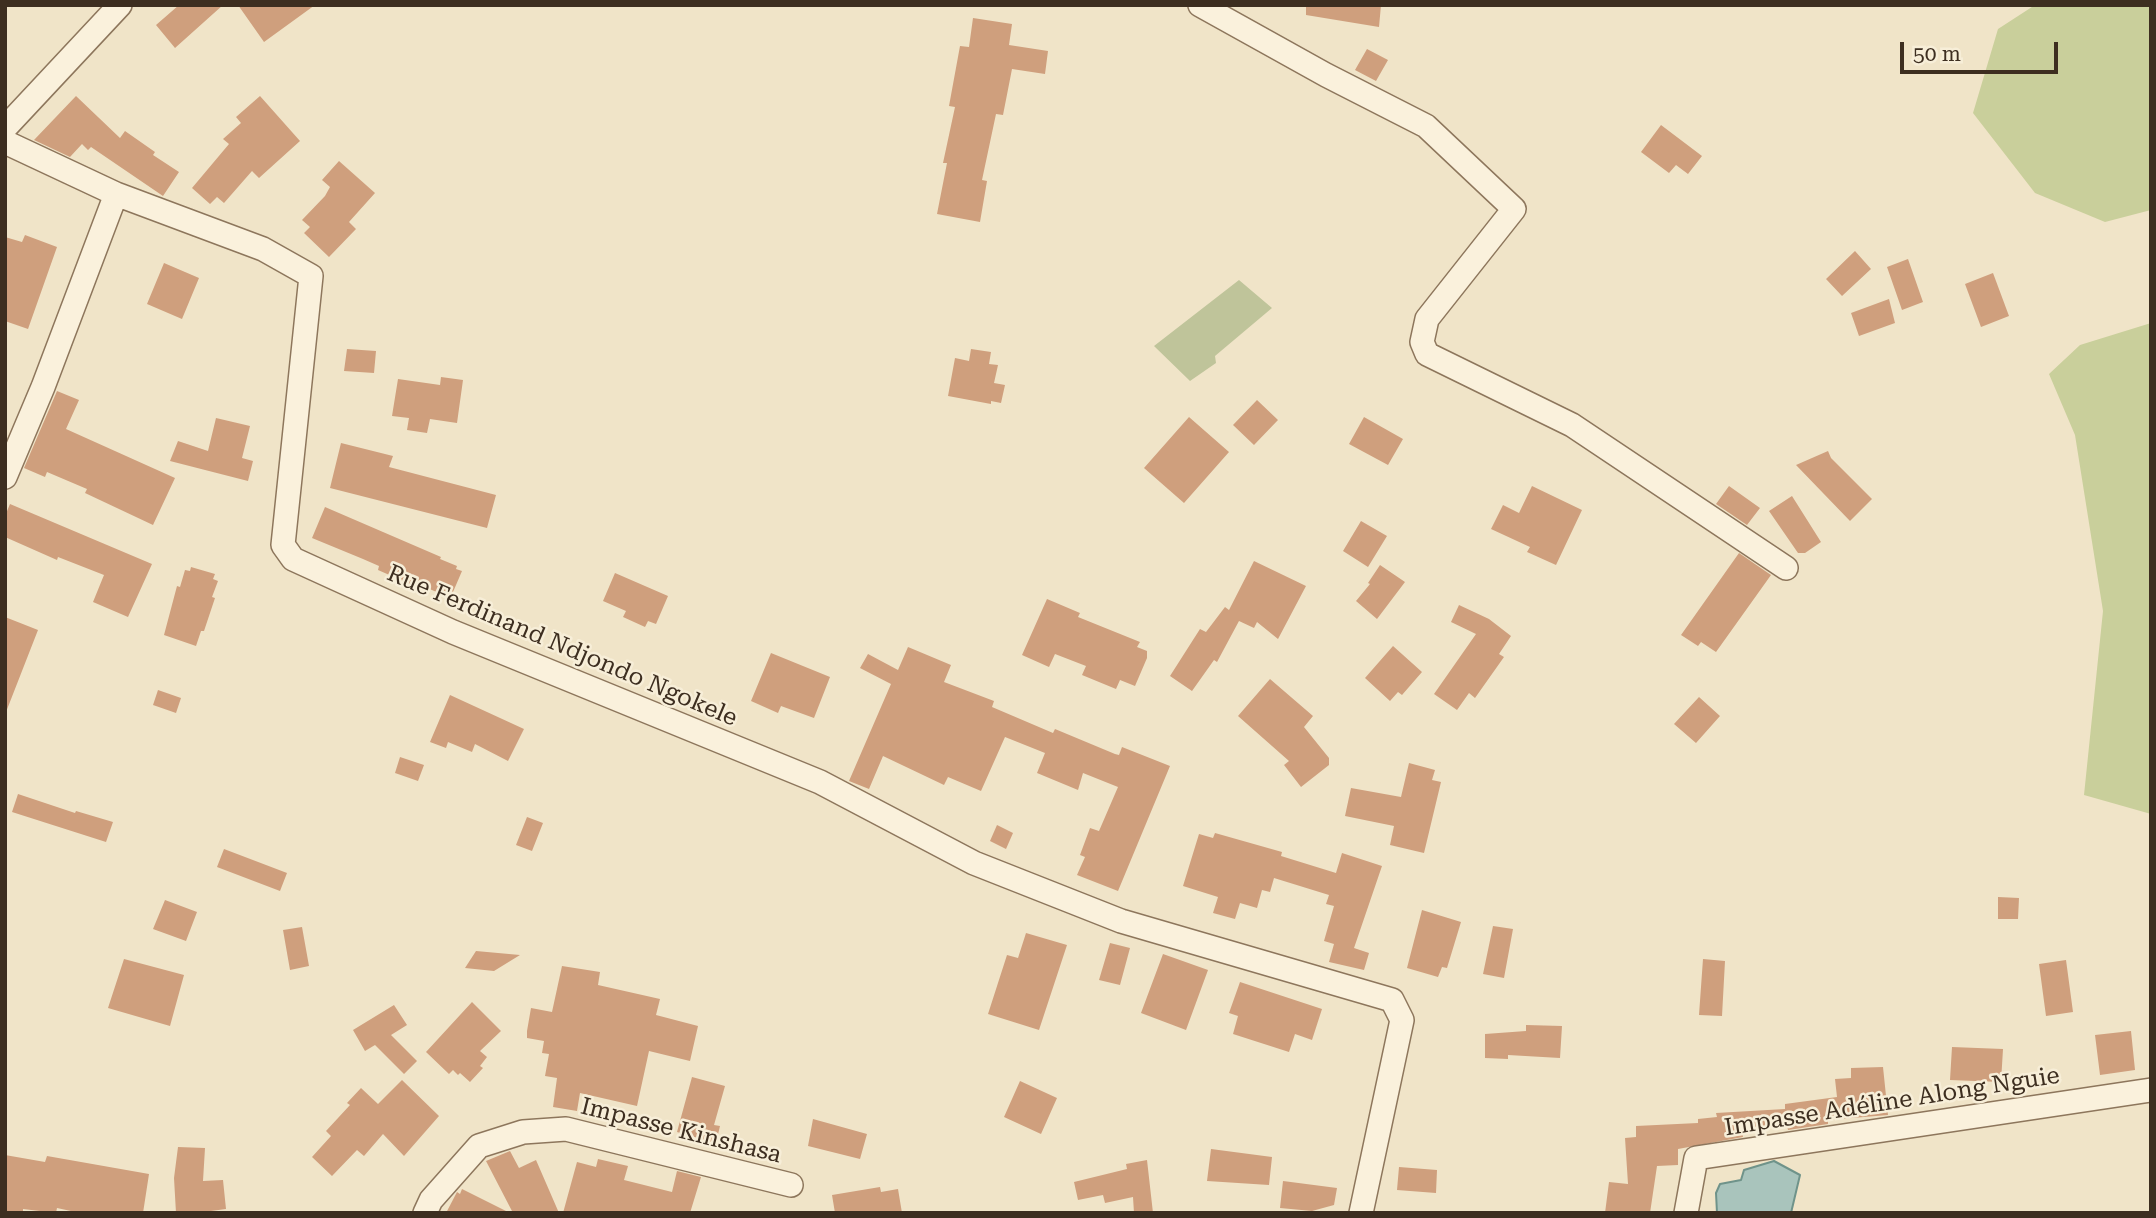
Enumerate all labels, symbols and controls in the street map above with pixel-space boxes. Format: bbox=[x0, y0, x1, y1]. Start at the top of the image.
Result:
scale bar bbox=[1904, 28, 2062, 72]
text: 50 m bbox=[1913, 42, 1961, 66]
street label: Rue Ferdinand Ndjondo Ngokele bbox=[383, 559, 741, 733]
street label: Impasse Adéline Along Nguie bbox=[1722, 1061, 2062, 1143]
street label: Impasse Kinshasa bbox=[578, 1092, 784, 1170]

